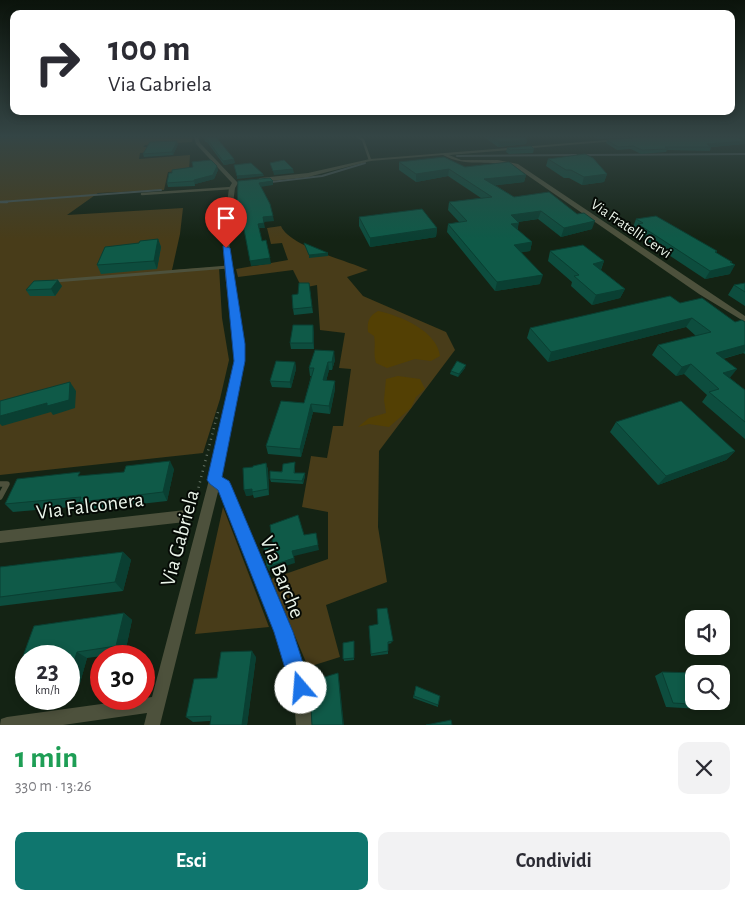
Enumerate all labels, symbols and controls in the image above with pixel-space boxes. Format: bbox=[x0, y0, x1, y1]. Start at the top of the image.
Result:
icon: right bbox=[25, 30, 90, 95]
text: 100 m bbox=[108, 32, 191, 67]
text: Via Gabriela bbox=[108, 73, 212, 95]
pin bbox=[205, 197, 247, 248]
street label: Via Fratelli Cervi bbox=[588, 197, 674, 261]
icon: arrive bbox=[212, 204, 240, 232]
street label: Via Gabriela bbox=[157, 487, 203, 589]
street label: Via Falconera bbox=[35, 489, 145, 523]
street label: Via Barche bbox=[256, 533, 308, 621]
map controls bbox=[685, 610, 730, 710]
button: sound bbox=[685, 610, 730, 655]
speed limit sign: 30 bbox=[90, 645, 155, 710]
text: 23 bbox=[36, 659, 59, 684]
position arrow bbox=[274, 661, 326, 713]
button: search bbox=[685, 665, 730, 710]
text: km/h bbox=[35, 684, 60, 696]
button: close bbox=[678, 742, 730, 794]
text: 1 min bbox=[15, 743, 78, 773]
text: 330 m · 13:26 bbox=[15, 778, 92, 794]
button: Esci bbox=[15, 832, 368, 890]
button: Condividi bbox=[378, 832, 730, 890]

